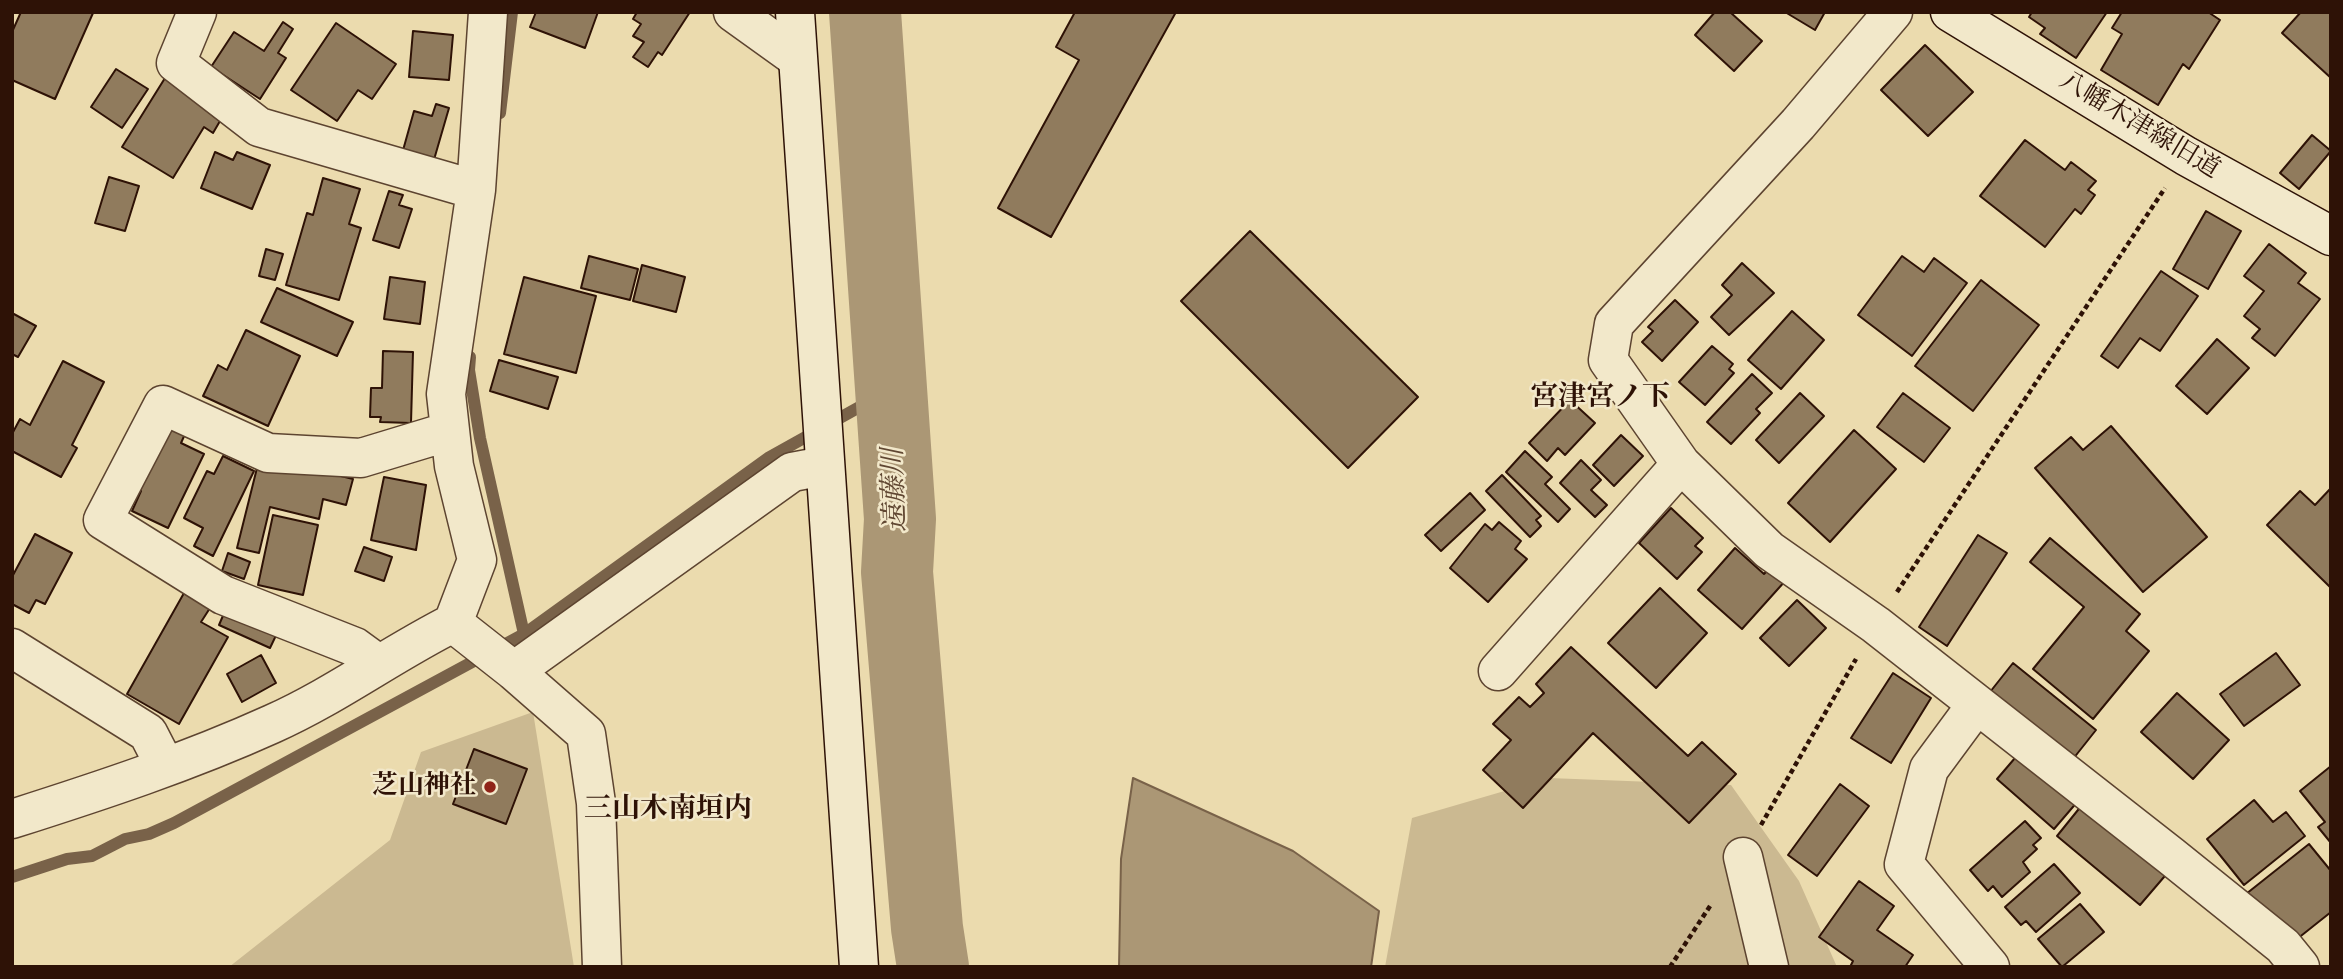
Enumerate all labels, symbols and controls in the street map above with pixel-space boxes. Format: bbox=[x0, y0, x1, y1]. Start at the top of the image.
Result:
street label: 八幡木津線旧道 bbox=[2053, 66, 2225, 186]
district label: 宮津宮ノ下 bbox=[1530, 382, 1670, 416]
water label: 遠藤川 bbox=[878, 447, 914, 533]
place label: 芝山神社 bbox=[372, 771, 476, 803]
marker: 芝山神社 bbox=[482, 779, 498, 795]
district label: 三山木南垣内 bbox=[584, 794, 752, 828]

